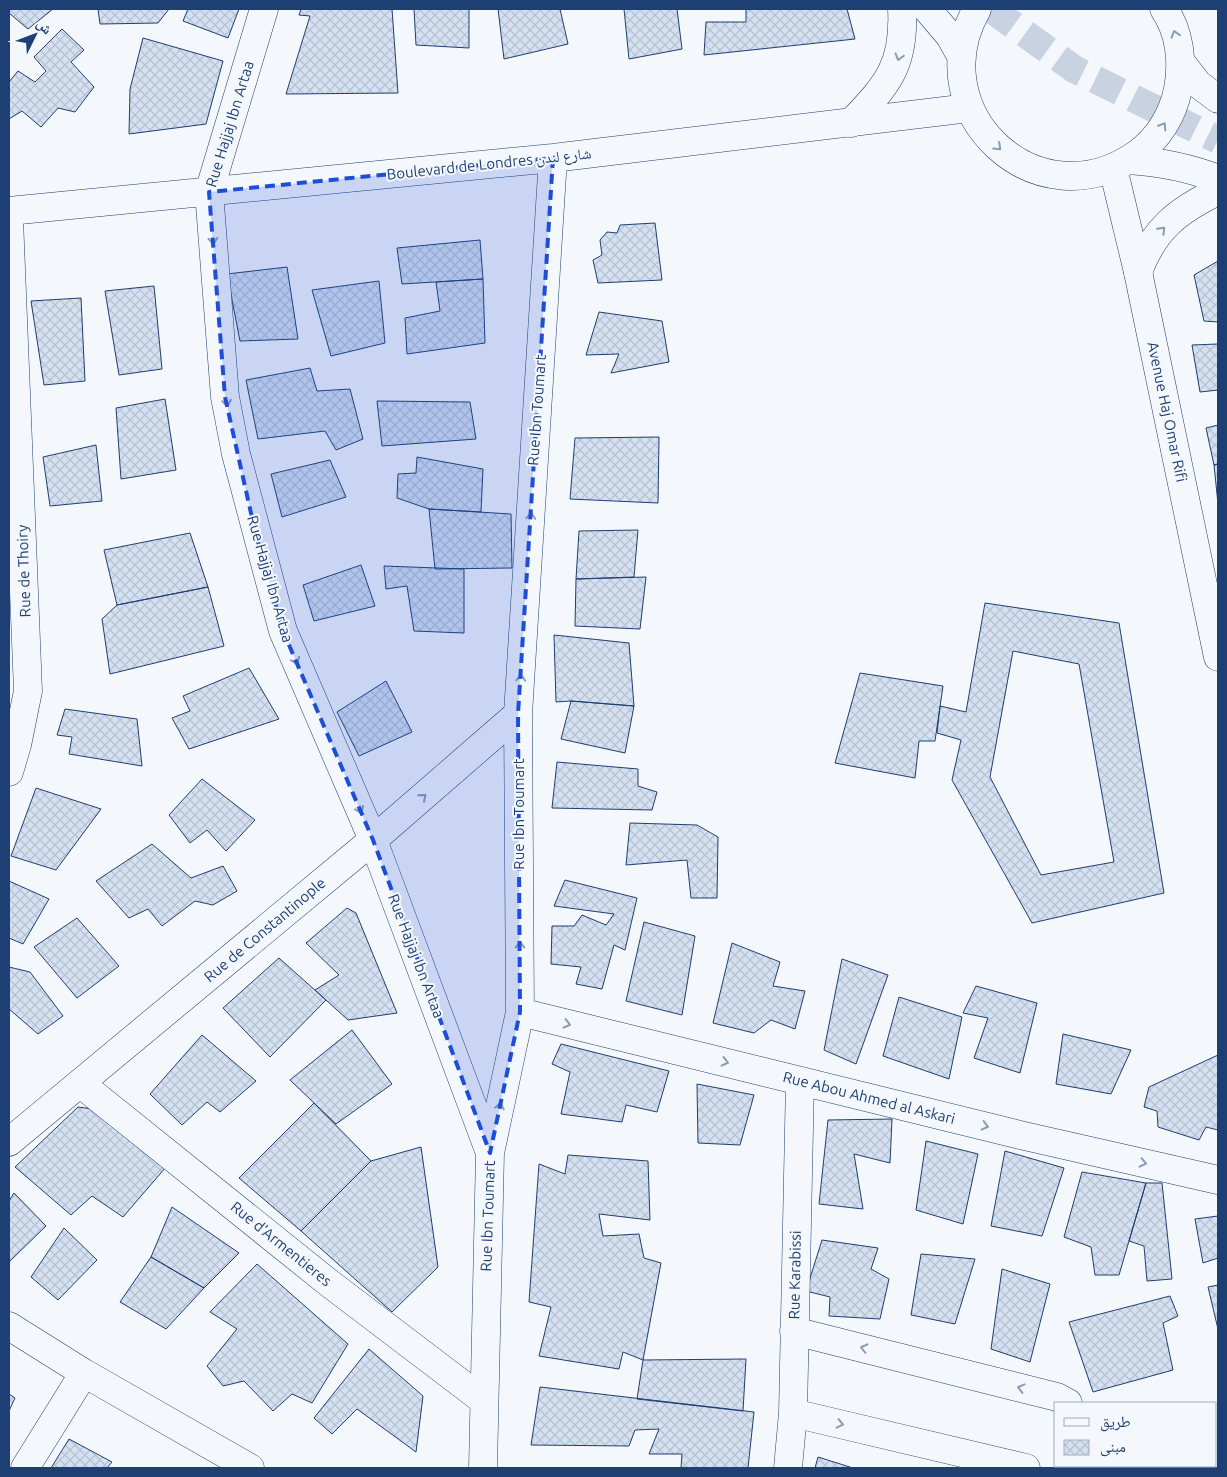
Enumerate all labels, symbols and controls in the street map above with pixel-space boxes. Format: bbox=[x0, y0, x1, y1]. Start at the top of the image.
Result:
north arrow bbox=[10, 10, 60, 60]
text: ش bbox=[33, 15, 56, 38]
one-way arrow bbox=[1171, 31, 1181, 39]
one-way arrow bbox=[894, 52, 904, 61]
street label: Rue Hajjaj Ibn Artaa bbox=[202, 59, 257, 189]
one-way arrow bbox=[1156, 123, 1166, 132]
one-way arrow bbox=[992, 141, 1001, 150]
street label: Boulevard de Londres شارع لندن bbox=[386, 144, 592, 185]
one-way arrow bbox=[1156, 227, 1165, 236]
one-way arrow bbox=[207, 237, 218, 245]
street label: Avenue Haj Omar Rifi bbox=[1144, 340, 1191, 484]
street label: Rue Ibn Toumart bbox=[524, 354, 549, 466]
one-way arrow bbox=[221, 399, 231, 407]
one-way arrow bbox=[525, 511, 536, 519]
street label: Rue Hajjaj Ibn Artaa bbox=[244, 513, 297, 644]
street label: Rue de Thoiry bbox=[13, 524, 34, 618]
one-way arrow bbox=[289, 656, 300, 665]
one-way arrow bbox=[515, 673, 526, 681]
street label: Rue Ibn Toumart bbox=[510, 758, 527, 870]
one-way arrow bbox=[417, 794, 426, 802]
one-way arrow bbox=[354, 805, 364, 814]
street label: Rue de Constantinople bbox=[201, 874, 329, 985]
street label: Rue Hajjaj Ibn Artaa bbox=[385, 891, 448, 1020]
one-way arrow bbox=[515, 941, 525, 948]
one-way arrow bbox=[563, 1018, 572, 1029]
one-way arrow bbox=[721, 1057, 729, 1067]
street label: Rue Abou Ahmed al Askari bbox=[781, 1068, 957, 1127]
one-way arrow bbox=[494, 1101, 505, 1110]
one-way arrow bbox=[980, 1121, 989, 1131]
one-way arrow bbox=[1139, 1157, 1148, 1168]
street label: Rue Ibn Toumart bbox=[477, 1160, 498, 1272]
street label: Rue d'Armentieres bbox=[228, 1198, 335, 1289]
street label: Rue Karabissi bbox=[785, 1230, 804, 1320]
one-way arrow bbox=[859, 1343, 868, 1354]
one-way arrow bbox=[1017, 1383, 1026, 1394]
legend bbox=[1054, 1402, 1217, 1467]
text: طريق bbox=[1100, 1413, 1131, 1432]
one-way arrow bbox=[836, 1418, 845, 1429]
text: مبنى bbox=[1100, 1438, 1126, 1457]

